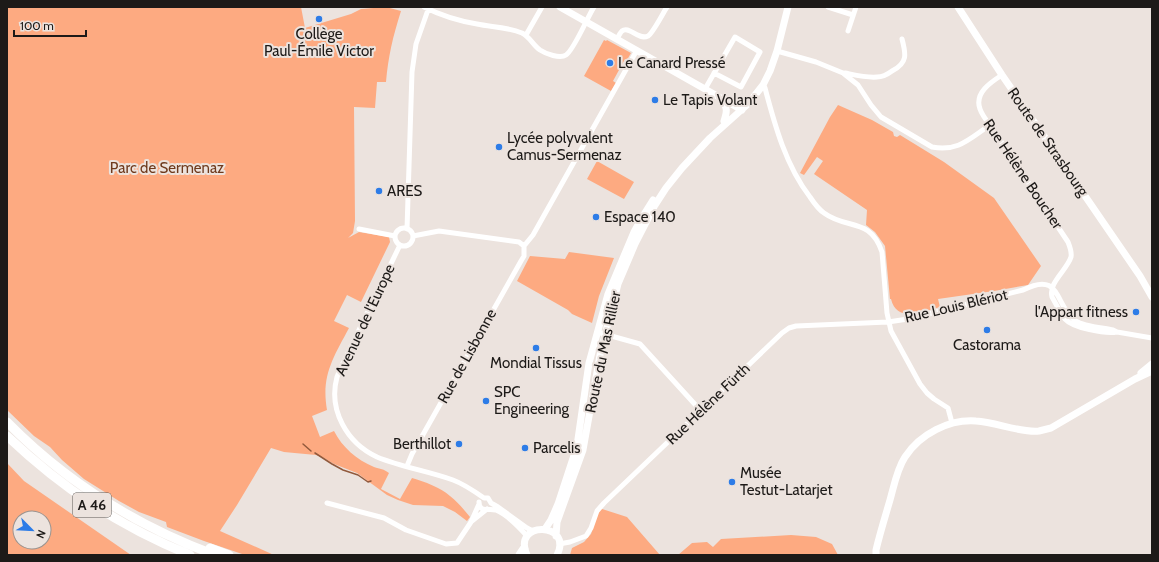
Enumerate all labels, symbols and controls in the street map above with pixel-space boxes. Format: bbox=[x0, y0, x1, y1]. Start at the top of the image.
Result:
scale bar bbox=[14, 12, 86, 38]
marker: Collège Paul-Émile Victor bbox=[314, 14, 324, 24]
text: 100 m bbox=[20, 18, 54, 33]
place label: Collège Paul-Émile Victor bbox=[264, 25, 374, 60]
place label: Le Canard Pressé bbox=[618, 54, 726, 72]
marker: Le Canard Pressé bbox=[605, 58, 615, 68]
street label: Route de Strasbourg bbox=[1004, 84, 1093, 200]
place label: Le Tapis Volant bbox=[663, 91, 757, 109]
marker: Le Tapis Volant bbox=[650, 95, 660, 105]
street label: Rue Hélène Boucher bbox=[980, 116, 1067, 233]
place label: Lycée polyvalent Camus-Sermenaz bbox=[507, 129, 622, 164]
marker: Lycée polyvalent Camus-Sermenaz bbox=[494, 142, 504, 152]
park label: Parc de Sermenaz bbox=[110, 159, 224, 177]
place label: ARES bbox=[387, 182, 423, 200]
marker: ARES bbox=[374, 186, 384, 196]
place label: Espace 140 bbox=[604, 208, 676, 226]
marker: Espace 140 bbox=[591, 212, 601, 222]
street label: Avenue de l'Europe bbox=[331, 261, 399, 379]
street label: Rue Louis Blériot bbox=[903, 285, 1009, 327]
street label: Route du Mas Rillier bbox=[581, 289, 625, 415]
place label: l'Appart fitness bbox=[1035, 303, 1128, 321]
street label: Rue de Lisbonne bbox=[434, 305, 500, 406]
marker: l'Appart fitness bbox=[1131, 307, 1141, 317]
marker: Castorama bbox=[982, 325, 992, 335]
place label: Castorama bbox=[953, 336, 1022, 354]
marker: Mondial Tissus bbox=[531, 343, 541, 353]
place label: Mondial Tissus bbox=[490, 354, 582, 372]
street label: Rue Hélène Fürth bbox=[662, 359, 754, 449]
place label: SPC Engineering bbox=[494, 383, 570, 418]
marker: SPC Engineering bbox=[481, 396, 491, 406]
place label: Berthillot bbox=[393, 435, 451, 453]
marker: Berthillot bbox=[454, 439, 464, 449]
place label: Parcelis bbox=[533, 439, 580, 457]
marker: Parcelis bbox=[520, 443, 530, 453]
place label: Musée Testut-Latarjet bbox=[740, 464, 833, 499]
marker: Musée Testut-Latarjet bbox=[727, 477, 737, 487]
road number: A 46 bbox=[73, 493, 111, 517]
north arrow bbox=[12, 510, 52, 550]
text: N bbox=[33, 528, 49, 540]

